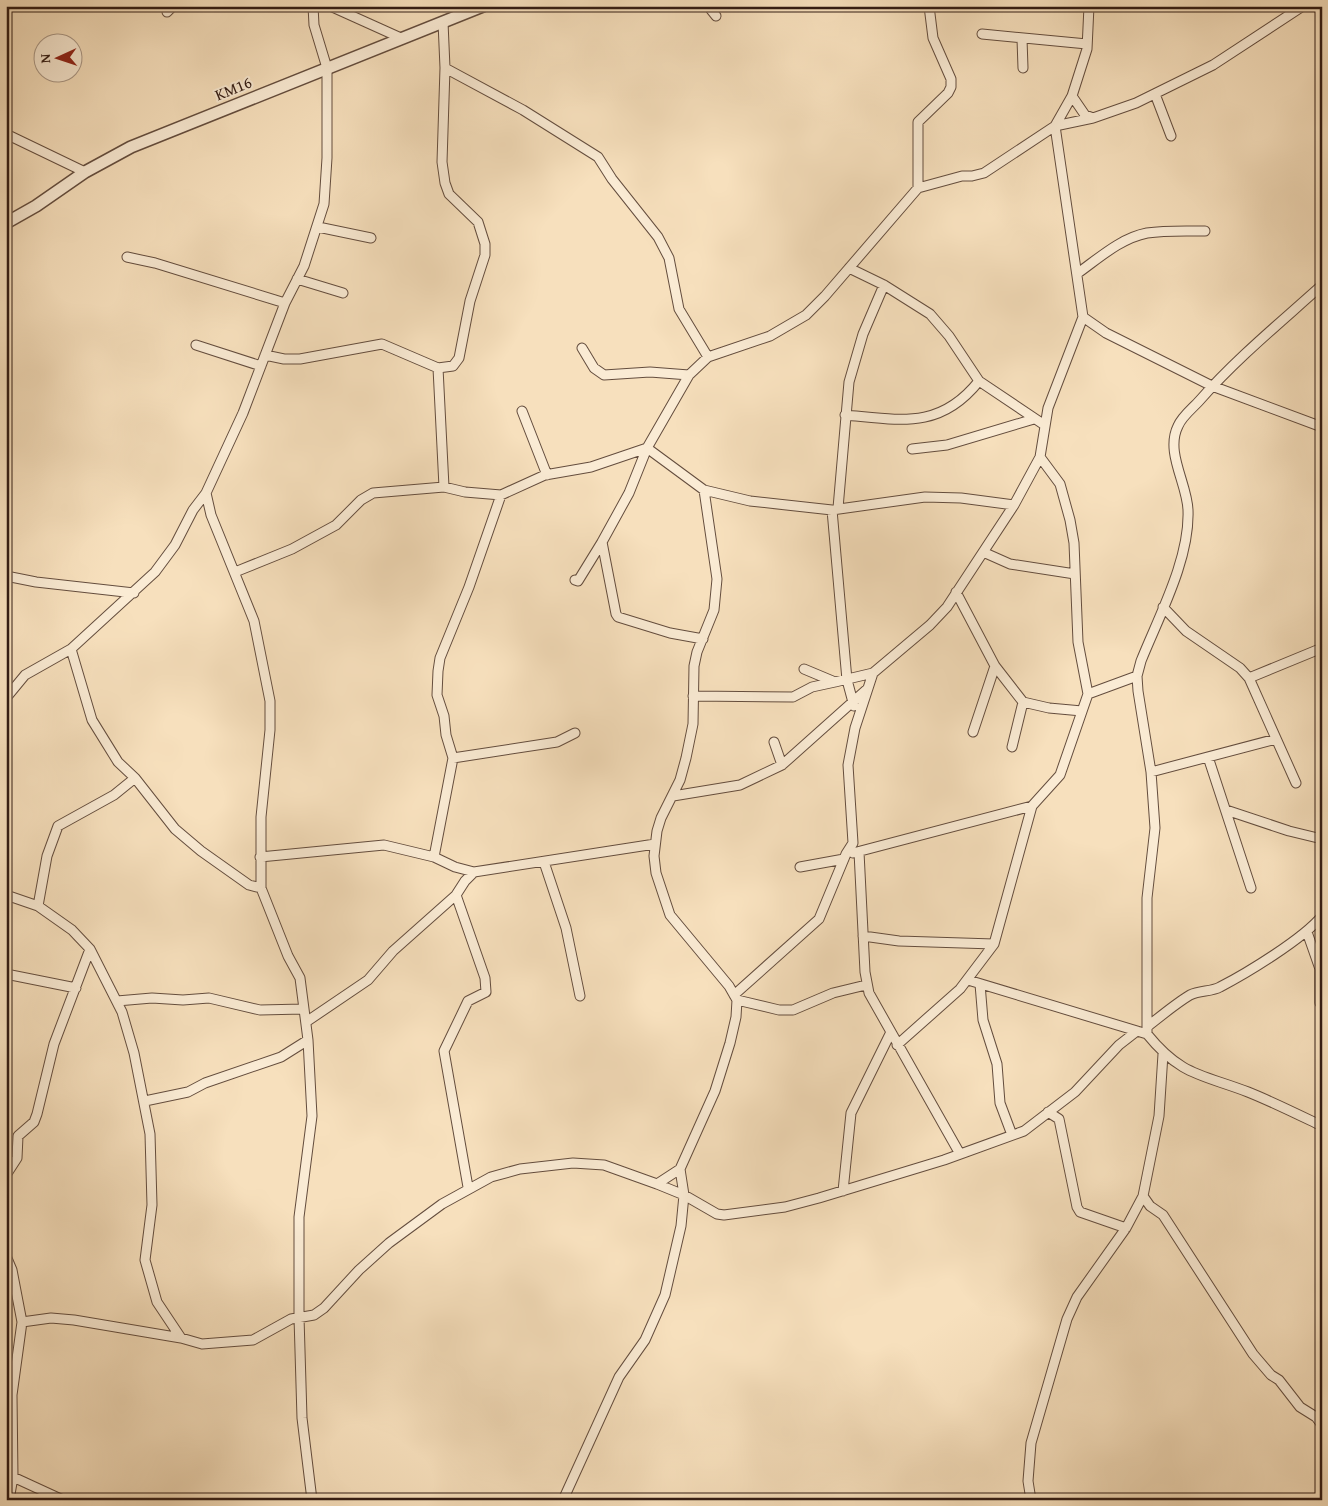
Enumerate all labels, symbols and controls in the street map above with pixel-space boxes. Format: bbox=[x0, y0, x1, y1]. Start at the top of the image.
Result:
north arrow bbox=[32, 32, 82, 82]
text: N bbox=[35, 53, 55, 64]
street label: KM16 bbox=[211, 70, 255, 106]

